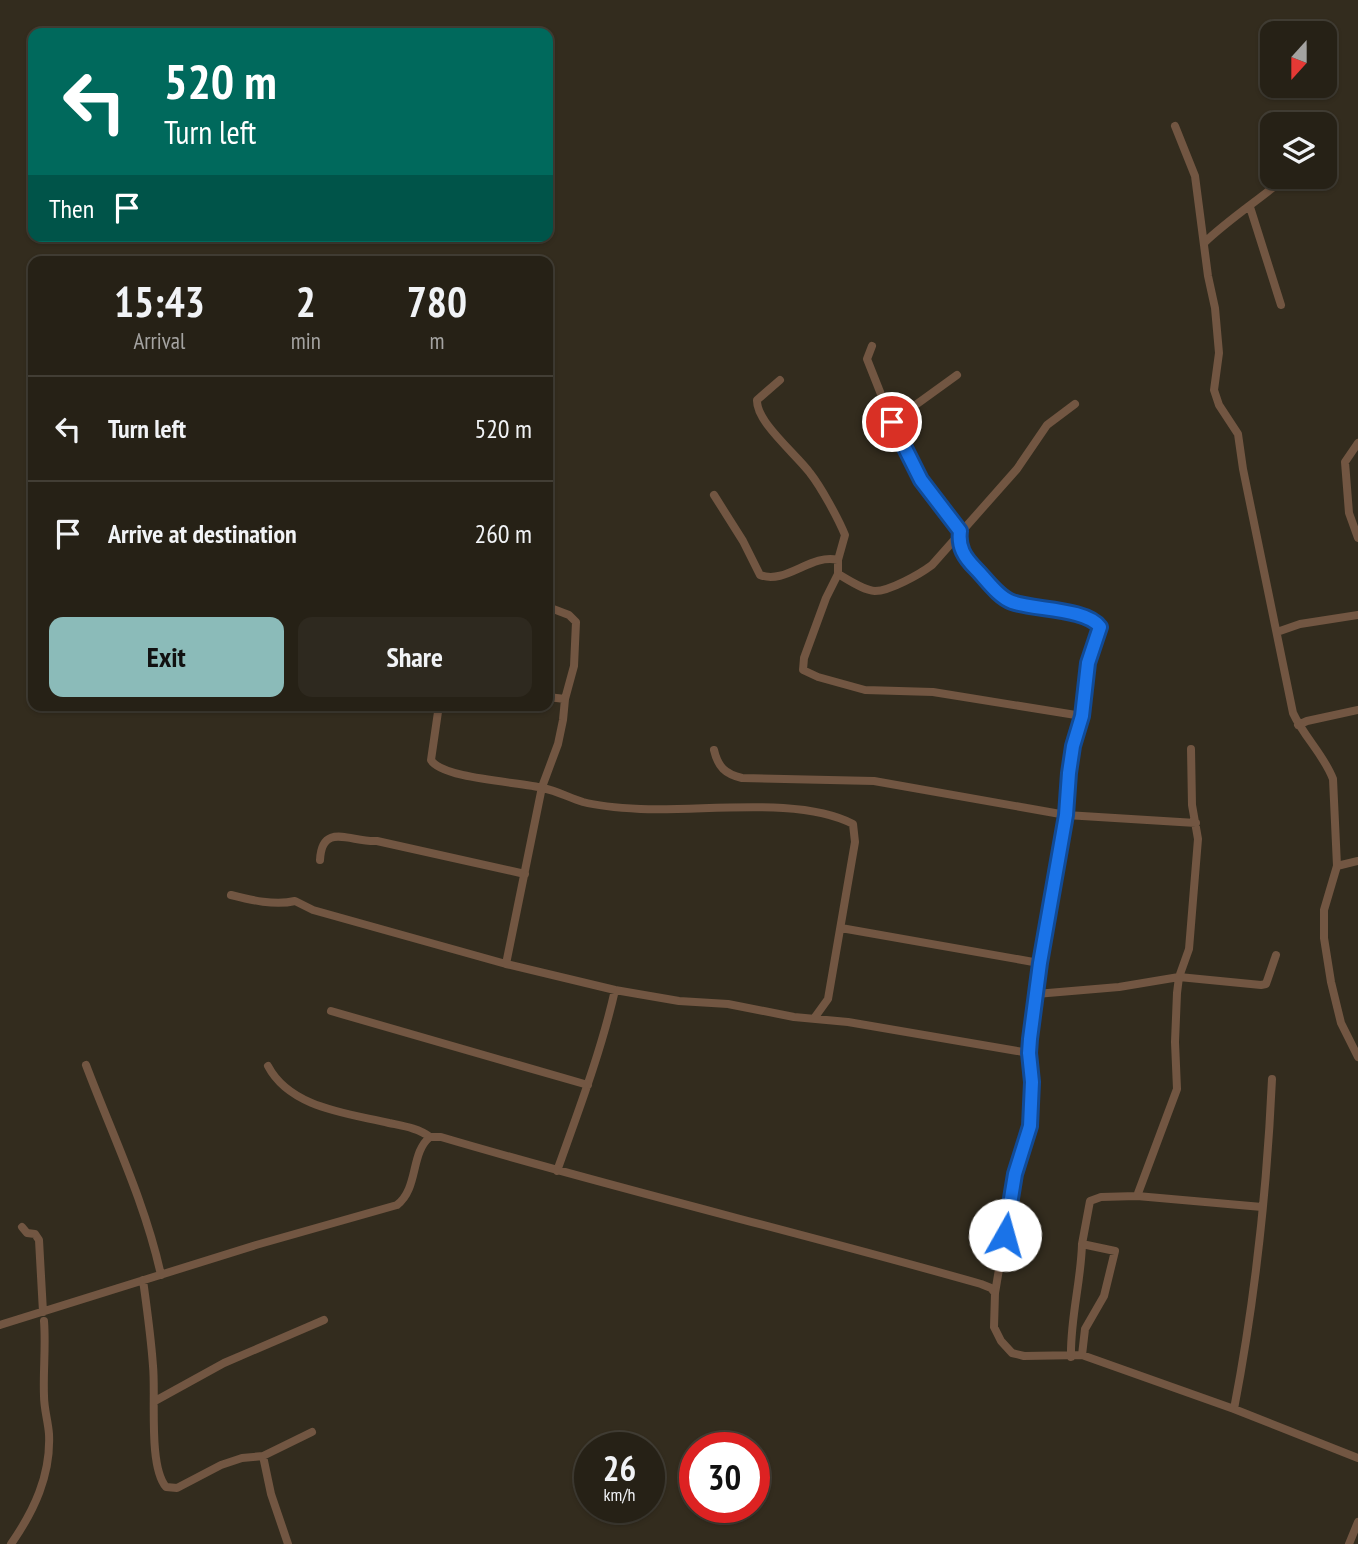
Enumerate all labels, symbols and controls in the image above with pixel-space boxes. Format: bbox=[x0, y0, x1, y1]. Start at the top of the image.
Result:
north arrow bbox=[1260, 21, 1337, 98]
map controls bbox=[1260, 21, 1337, 189]
text: 520 m bbox=[164, 49, 277, 113]
icon: left bbox=[49, 56, 140, 147]
text: Turn left bbox=[164, 111, 256, 153]
button: layers bbox=[1260, 112, 1337, 189]
icon: arrive bbox=[108, 189, 146, 227]
text: Then bbox=[49, 192, 94, 225]
text: 15:43 bbox=[114, 274, 205, 329]
text: 2 bbox=[296, 274, 316, 329]
text: 780 bbox=[407, 274, 467, 329]
text: Arrival bbox=[133, 326, 185, 355]
text: min bbox=[291, 326, 321, 355]
text: m bbox=[429, 326, 444, 355]
pin bbox=[862, 392, 922, 452]
icon: arrive bbox=[873, 403, 911, 441]
icon: left bbox=[49, 410, 87, 448]
text: Turn left bbox=[108, 412, 186, 445]
text: 520 m bbox=[474, 412, 532, 445]
icon: arrive bbox=[49, 515, 87, 553]
text: Arrive at destination bbox=[108, 517, 297, 550]
text: 260 m bbox=[474, 517, 532, 550]
button: Exit bbox=[49, 617, 284, 697]
button: Share bbox=[298, 617, 532, 697]
position arrow bbox=[968, 1198, 1042, 1272]
speed limit sign: 30 bbox=[679, 1432, 770, 1523]
text: 26 bbox=[603, 1445, 636, 1491]
text: km/h bbox=[604, 1483, 635, 1506]

